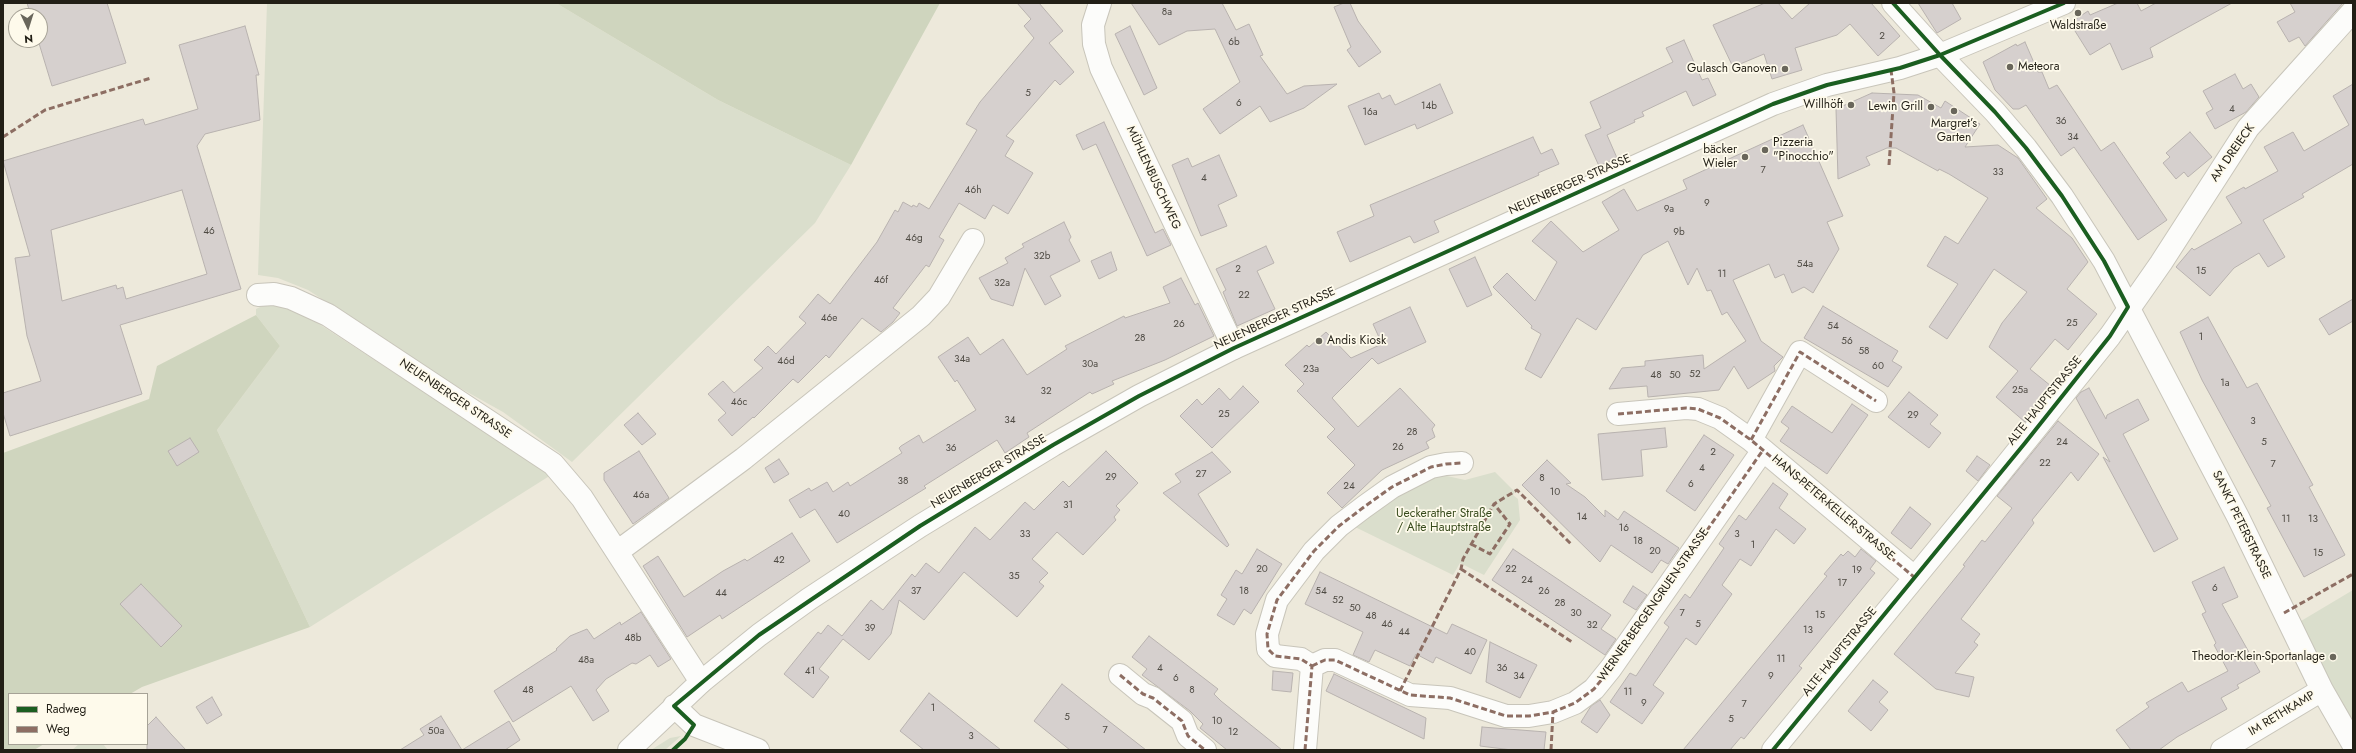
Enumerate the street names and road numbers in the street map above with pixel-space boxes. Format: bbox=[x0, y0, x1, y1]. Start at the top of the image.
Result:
street label: AM DREIECK bbox=[2208, 121, 2258, 185]
street label: MÜHLENBUSCHWEG bbox=[1123, 124, 1183, 232]
street label: NEUENBERGER STRASSE bbox=[1507, 152, 1633, 218]
street label: NEUENBERGER STRASSE bbox=[1212, 285, 1338, 353]
street label: ALTE HAUPTSTRASSE bbox=[2005, 353, 2085, 449]
street label: NEUENBERGER STRASSE bbox=[396, 356, 514, 442]
street label: NEUENBERGER STRASSE bbox=[929, 432, 1049, 512]
street label: HANS-PETER-KELLER-STRASSE bbox=[1769, 452, 1897, 564]
street label: SANKT PETERSTRASSE bbox=[2209, 468, 2273, 582]
street label: WERNER-BERGENGRUEN-STRASSE bbox=[1595, 525, 1713, 685]
street label: ALTE HAUPTSTRASSE bbox=[1800, 604, 1880, 700]
street label: IM RETHKAMP bbox=[2246, 689, 2318, 739]

